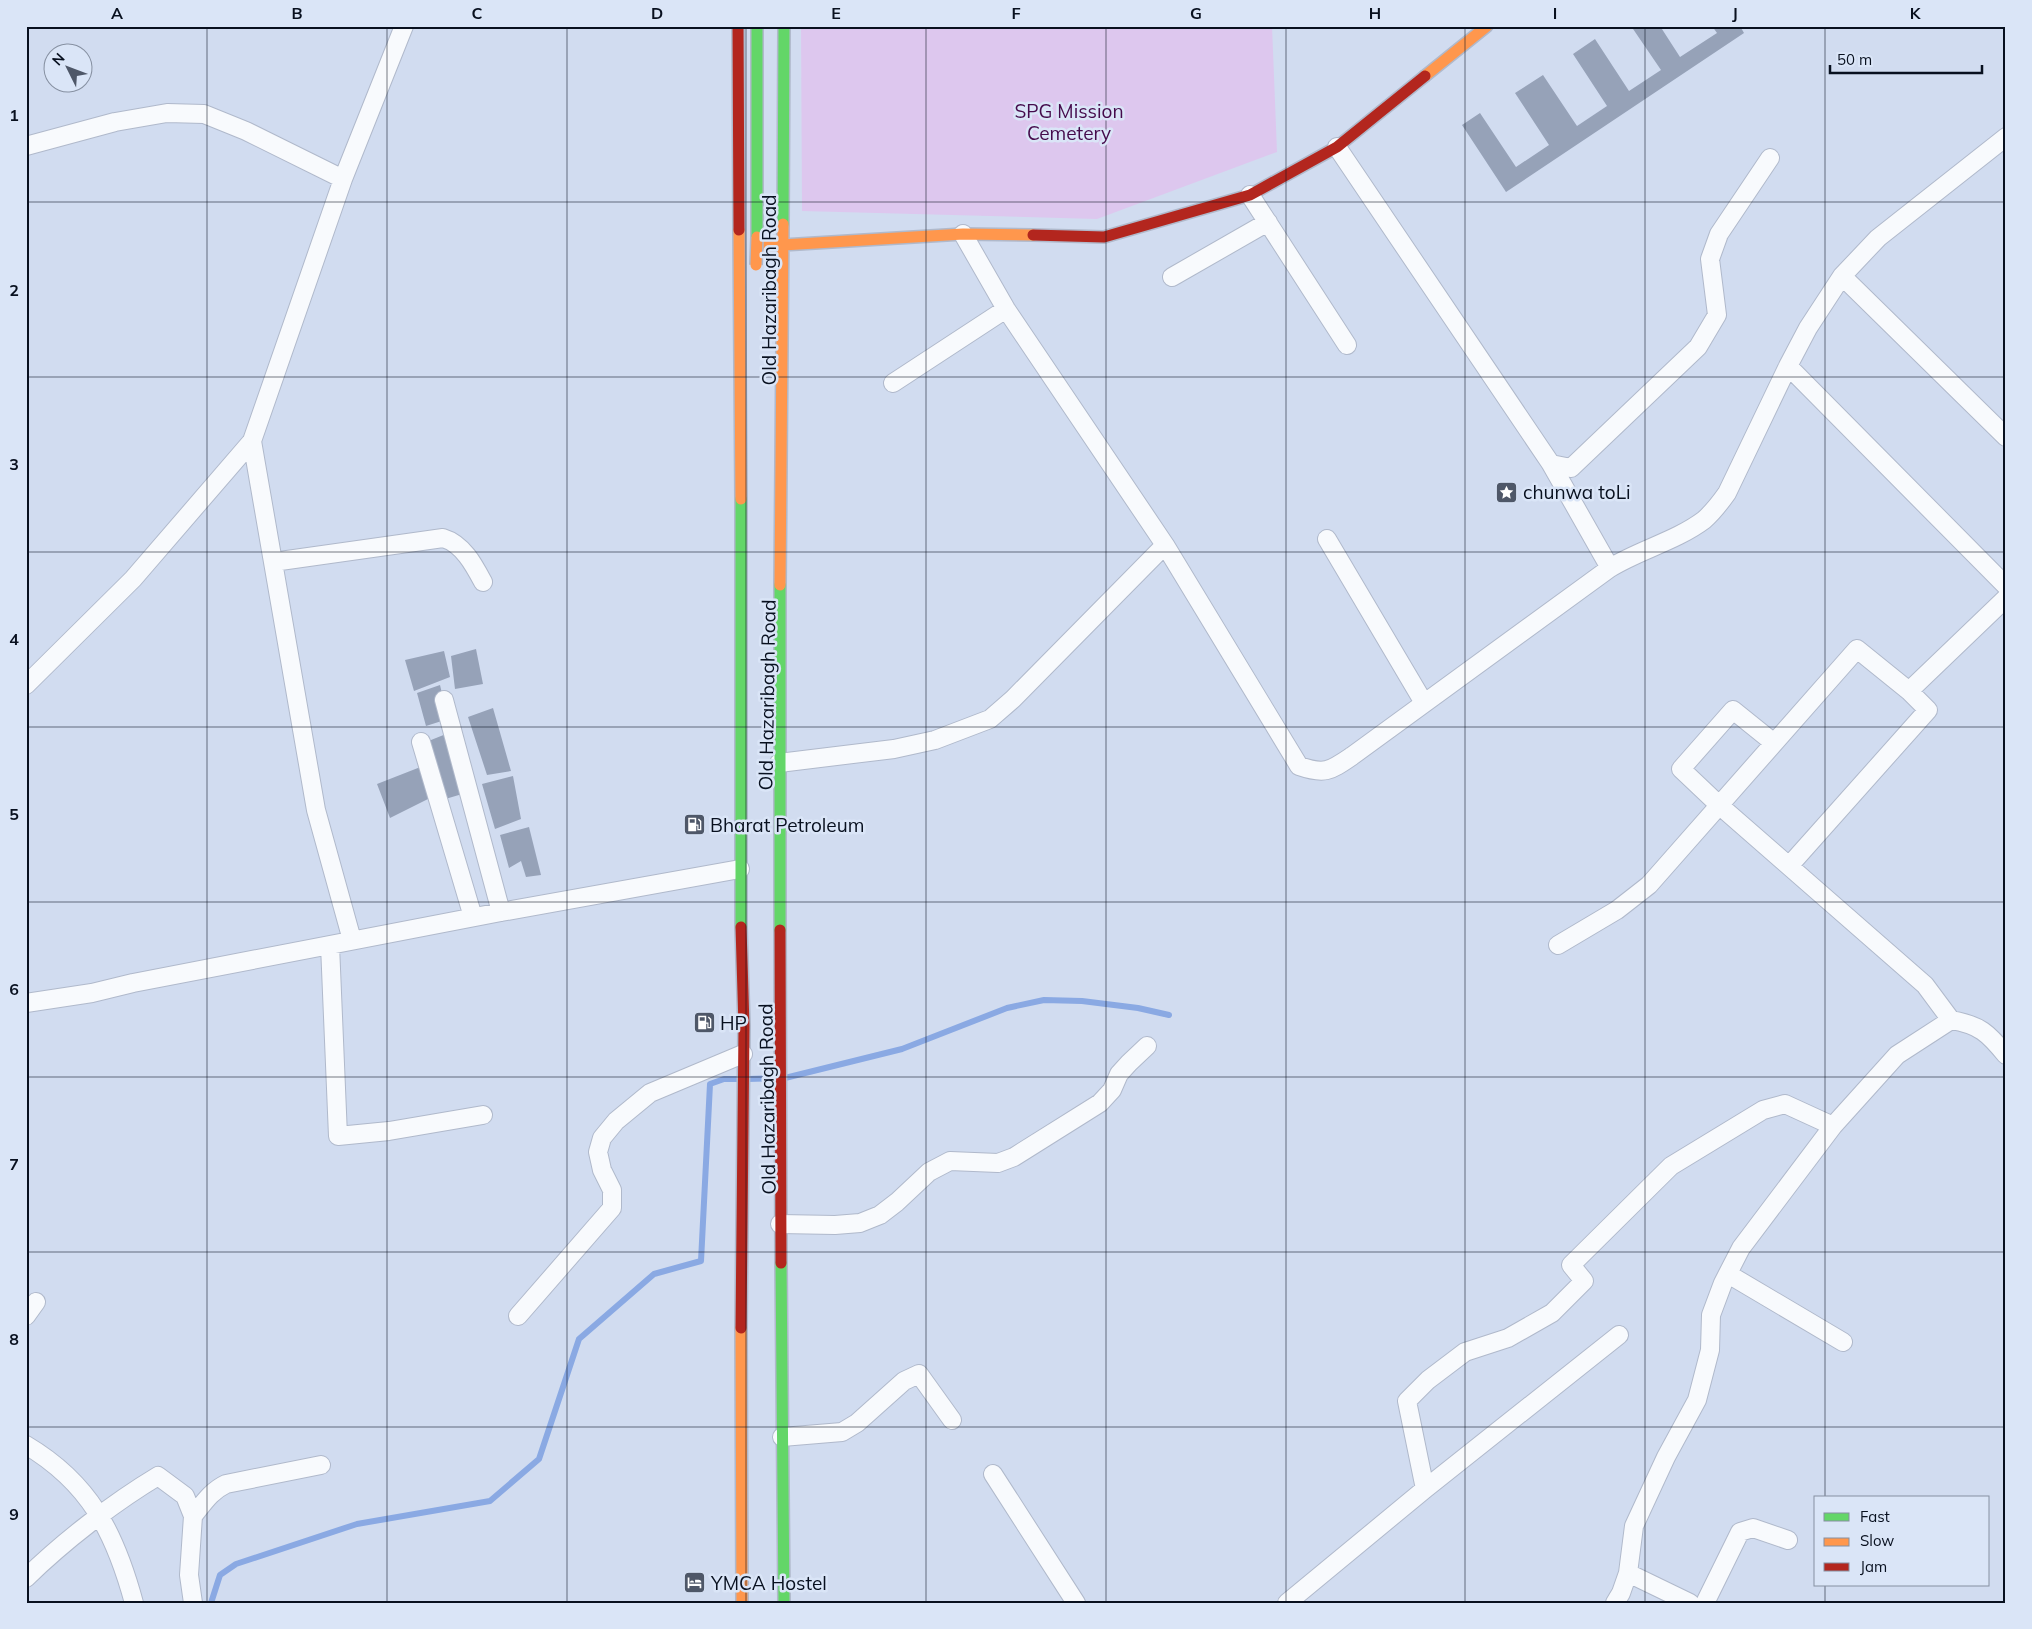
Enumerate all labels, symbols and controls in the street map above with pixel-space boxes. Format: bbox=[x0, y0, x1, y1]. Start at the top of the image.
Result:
text: A bbox=[111, 3, 123, 23]
text: B bbox=[291, 3, 303, 23]
text: C bbox=[472, 3, 483, 23]
text: D bbox=[651, 3, 663, 23]
text: E bbox=[831, 3, 841, 23]
text: F bbox=[1011, 3, 1021, 23]
text: G bbox=[1190, 3, 1202, 23]
text: H bbox=[1369, 3, 1381, 23]
text: I bbox=[1553, 3, 1557, 23]
text: J bbox=[1732, 3, 1738, 23]
text: K bbox=[1910, 3, 1922, 23]
north arrow bbox=[42, 42, 92, 92]
scale bar bbox=[1830, 42, 1982, 74]
text: N bbox=[48, 49, 69, 69]
text: 50 m bbox=[1837, 50, 1872, 69]
park label: SPG Mission Cemetery bbox=[1014, 99, 1124, 145]
text: 1 bbox=[9, 105, 19, 125]
street label: Old Hazaribagh Road bbox=[757, 194, 781, 386]
text: 2 bbox=[9, 280, 19, 300]
text: 3 bbox=[9, 454, 19, 474]
place icon: chunwa toLi bbox=[1495, 480, 1519, 504]
place label: chunwa toLi bbox=[1523, 480, 1631, 504]
street label: Old Hazaribagh Road bbox=[753, 599, 781, 791]
text: 4 bbox=[9, 629, 19, 649]
text: 5 bbox=[9, 804, 19, 824]
fuel station icon: Bharat Petroleum bbox=[682, 813, 706, 837]
place label: Bharat Petroleum bbox=[710, 813, 864, 837]
text: 6 bbox=[9, 979, 19, 999]
street label: Old Hazaribagh Road bbox=[753, 1003, 781, 1195]
fuel station icon: HP bbox=[692, 1011, 716, 1035]
place label: HP bbox=[720, 1011, 747, 1035]
text: 7 bbox=[9, 1154, 19, 1174]
text: 8 bbox=[9, 1329, 19, 1349]
legend bbox=[1814, 1496, 1990, 1586]
text: 9 bbox=[9, 1504, 19, 1524]
text: Fast bbox=[1860, 1507, 1890, 1526]
text: Slow bbox=[1860, 1531, 1894, 1550]
text: Jam bbox=[1860, 1557, 1887, 1576]
hotel icon: YMCA Hostel bbox=[683, 1571, 707, 1595]
place label: YMCA Hostel bbox=[710, 1571, 827, 1595]

